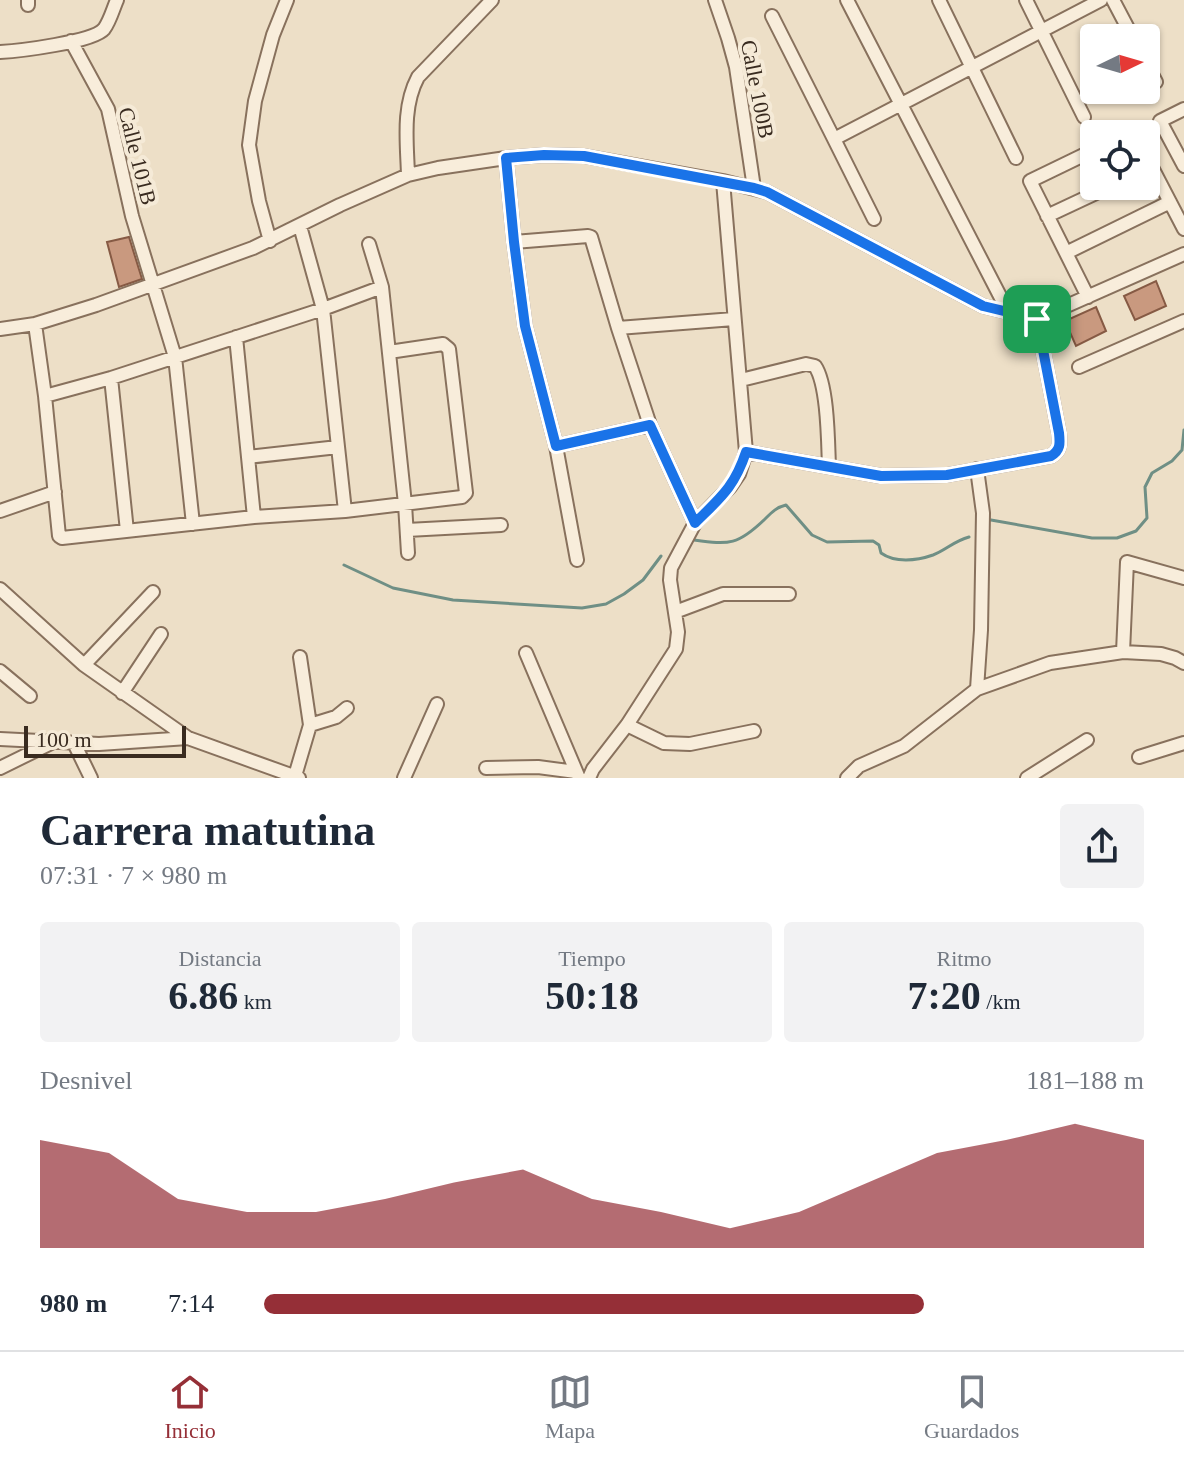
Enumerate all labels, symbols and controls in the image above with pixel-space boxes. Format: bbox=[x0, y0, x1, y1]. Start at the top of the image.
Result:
north arrow bbox=[1080, 24, 1160, 104]
map controls bbox=[1080, 24, 1160, 200]
street label: Calle 100B bbox=[736, 38, 779, 140]
street label: Calle 101B bbox=[113, 105, 162, 207]
button: locate bbox=[1080, 120, 1160, 200]
pin bbox=[1003, 285, 1071, 353]
icon: arrive bbox=[1015, 297, 1059, 341]
scale bar bbox=[24, 722, 186, 758]
text: 100 m bbox=[36, 727, 92, 752]
button: share bbox=[1060, 804, 1144, 888]
text: Carrera matutina bbox=[40, 806, 375, 855]
text: 07:31 · 7 × 980 m bbox=[40, 861, 227, 890]
text: Distancia bbox=[178, 946, 262, 971]
text: Tiempo bbox=[558, 946, 626, 971]
text: Ritmo bbox=[936, 946, 992, 971]
text: 6.86 bbox=[168, 973, 238, 1018]
text: 50:18 bbox=[545, 973, 639, 1018]
text: 7:20 bbox=[907, 973, 981, 1018]
text: km bbox=[238, 989, 272, 1014]
text: /km bbox=[981, 989, 1021, 1014]
text: Desnivel bbox=[40, 1066, 132, 1095]
text: 181–188 m bbox=[1026, 1066, 1144, 1095]
text: 980 m bbox=[40, 1289, 107, 1318]
text: 7:14 bbox=[168, 1289, 214, 1318]
tab: Inicio bbox=[165, 1370, 216, 1444]
tab: Mapa bbox=[545, 1370, 595, 1444]
tab: Guardados bbox=[924, 1370, 1019, 1444]

